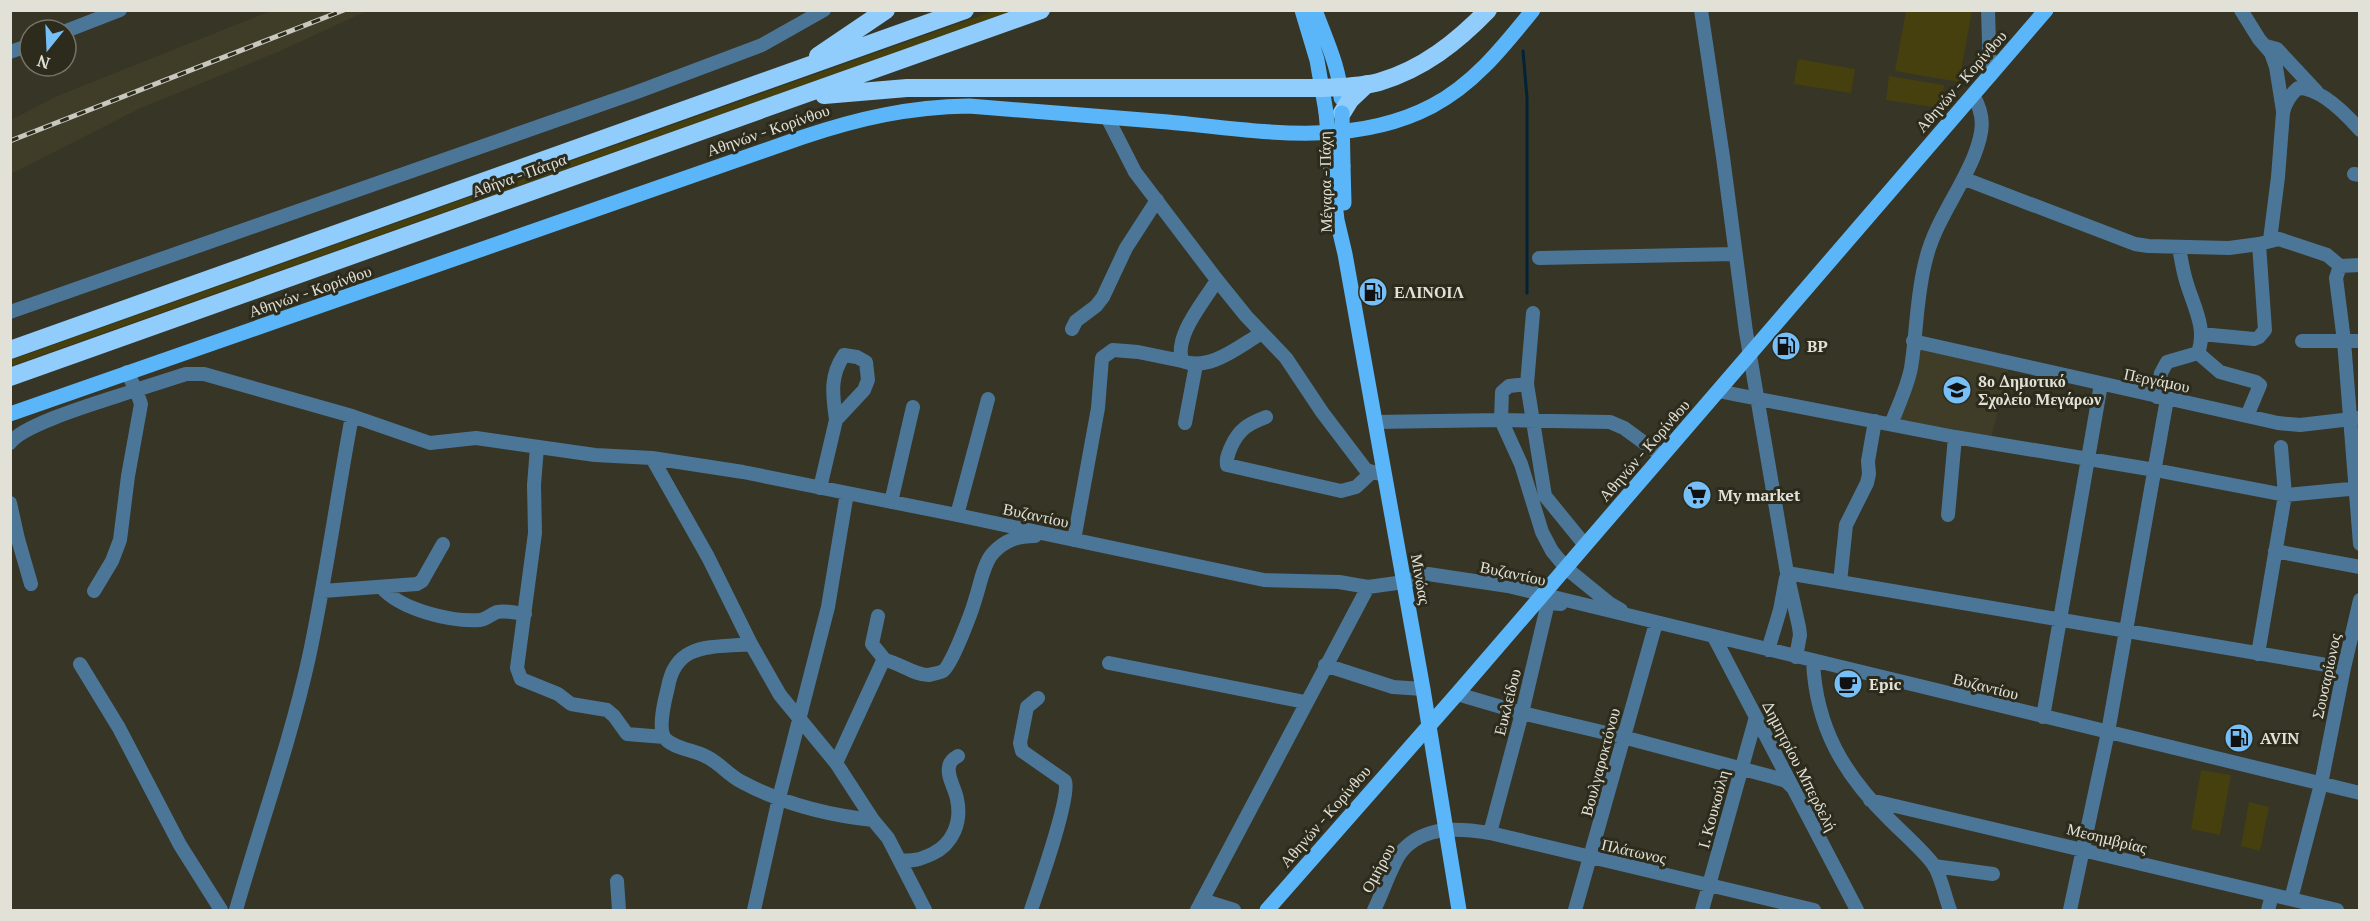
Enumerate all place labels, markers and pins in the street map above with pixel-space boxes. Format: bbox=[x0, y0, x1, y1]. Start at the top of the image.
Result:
fuel station icon: ΕΛΙΝΟΙΛ bbox=[1357, 276, 1389, 308]
place label: ΕΛΙΝΟΙΛ bbox=[1394, 281, 1465, 303]
fuel station icon: BP bbox=[1770, 330, 1802, 362]
place label: BP bbox=[1807, 335, 1828, 357]
place label: 8ο Δημοτικό Σχολείο Μεγάρων bbox=[1978, 370, 2101, 410]
school or university icon: 8ο Δημοτικό Σχολείο Μεγάρων bbox=[1941, 374, 1973, 406]
supermarket icon: My market bbox=[1681, 479, 1713, 511]
place label: My market bbox=[1718, 484, 1801, 506]
cafe icon: Epic bbox=[1832, 668, 1864, 700]
place label: Epic bbox=[1869, 673, 1902, 695]
fuel station icon: AVIN bbox=[2223, 722, 2255, 754]
place label: AVIN bbox=[2260, 727, 2299, 749]

